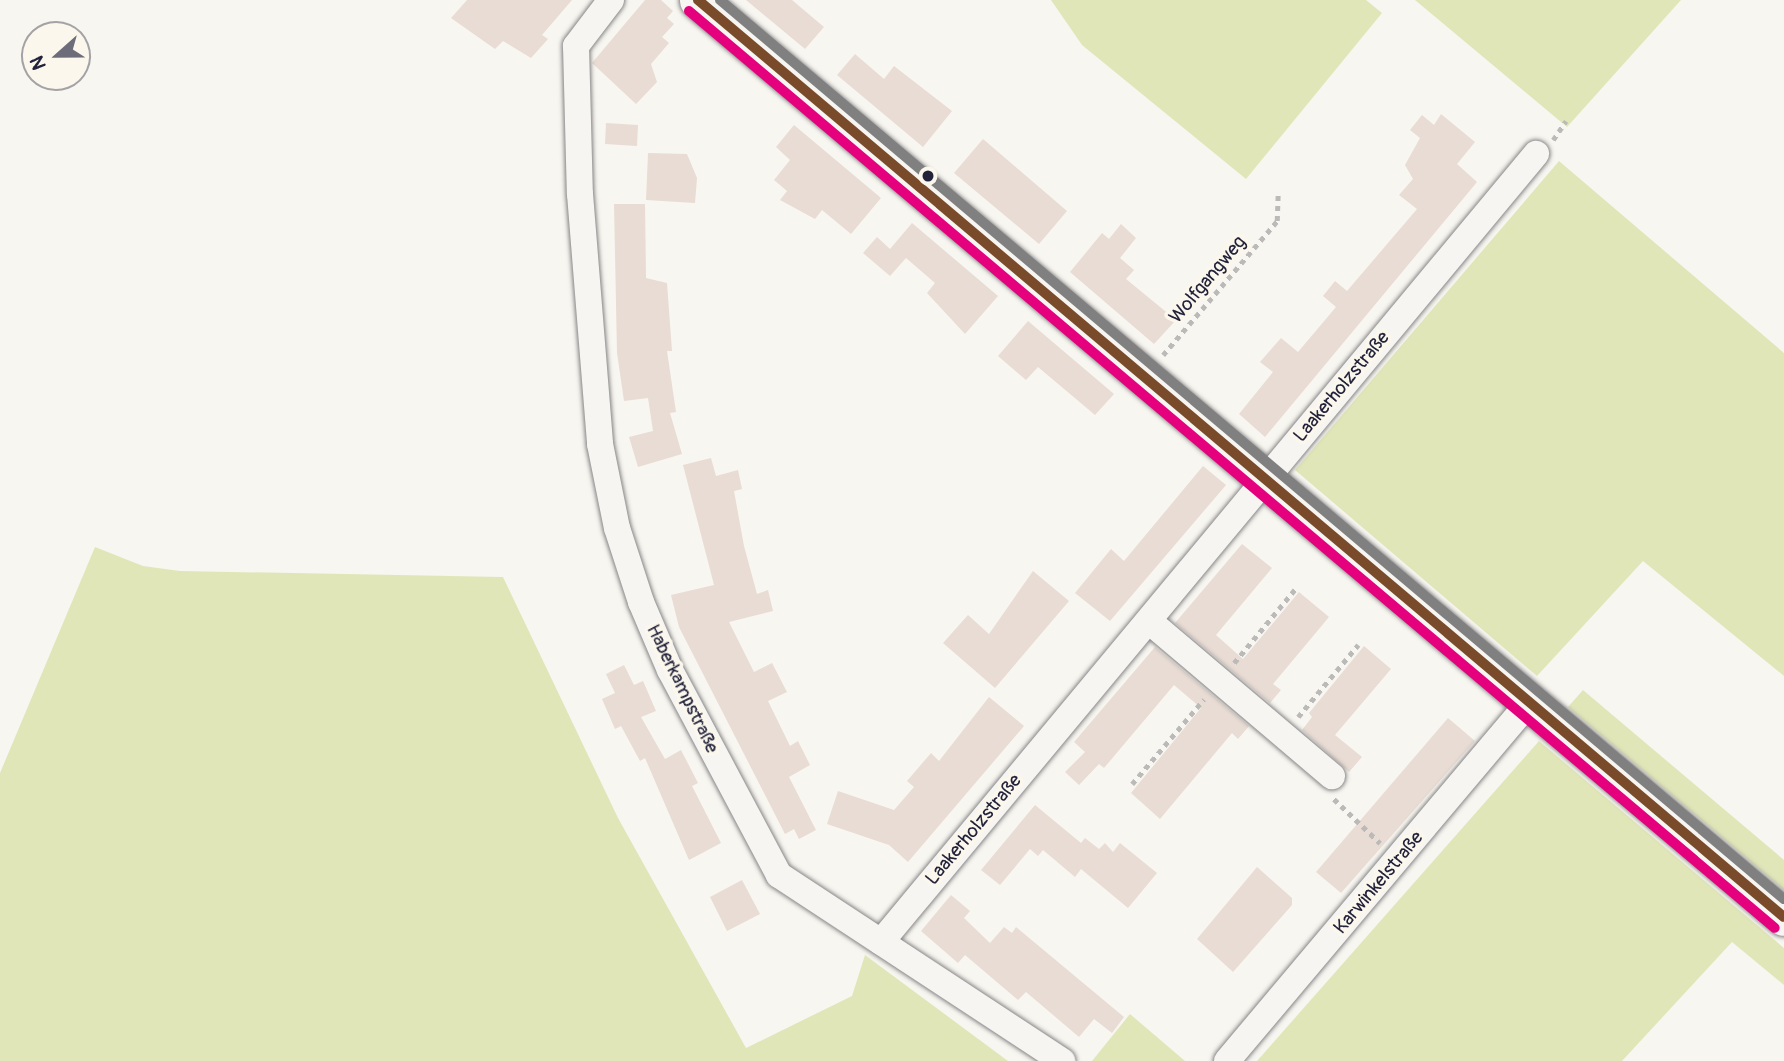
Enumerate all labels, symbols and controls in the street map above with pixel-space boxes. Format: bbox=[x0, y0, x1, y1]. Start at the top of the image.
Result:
north arrow bbox=[21, 21, 91, 91]
text: N bbox=[25, 53, 52, 73]
unlabelled marker bbox=[921, 169, 935, 183]
street label: Wolfgangweg bbox=[1165, 232, 1251, 328]
street label: Laakerholzstraße bbox=[1289, 327, 1395, 447]
street label: Haberkampstraße bbox=[641, 621, 723, 757]
street label: Laakerholzstraße bbox=[921, 770, 1027, 890]
street label: Karwinkelstraße bbox=[1329, 827, 1429, 939]

